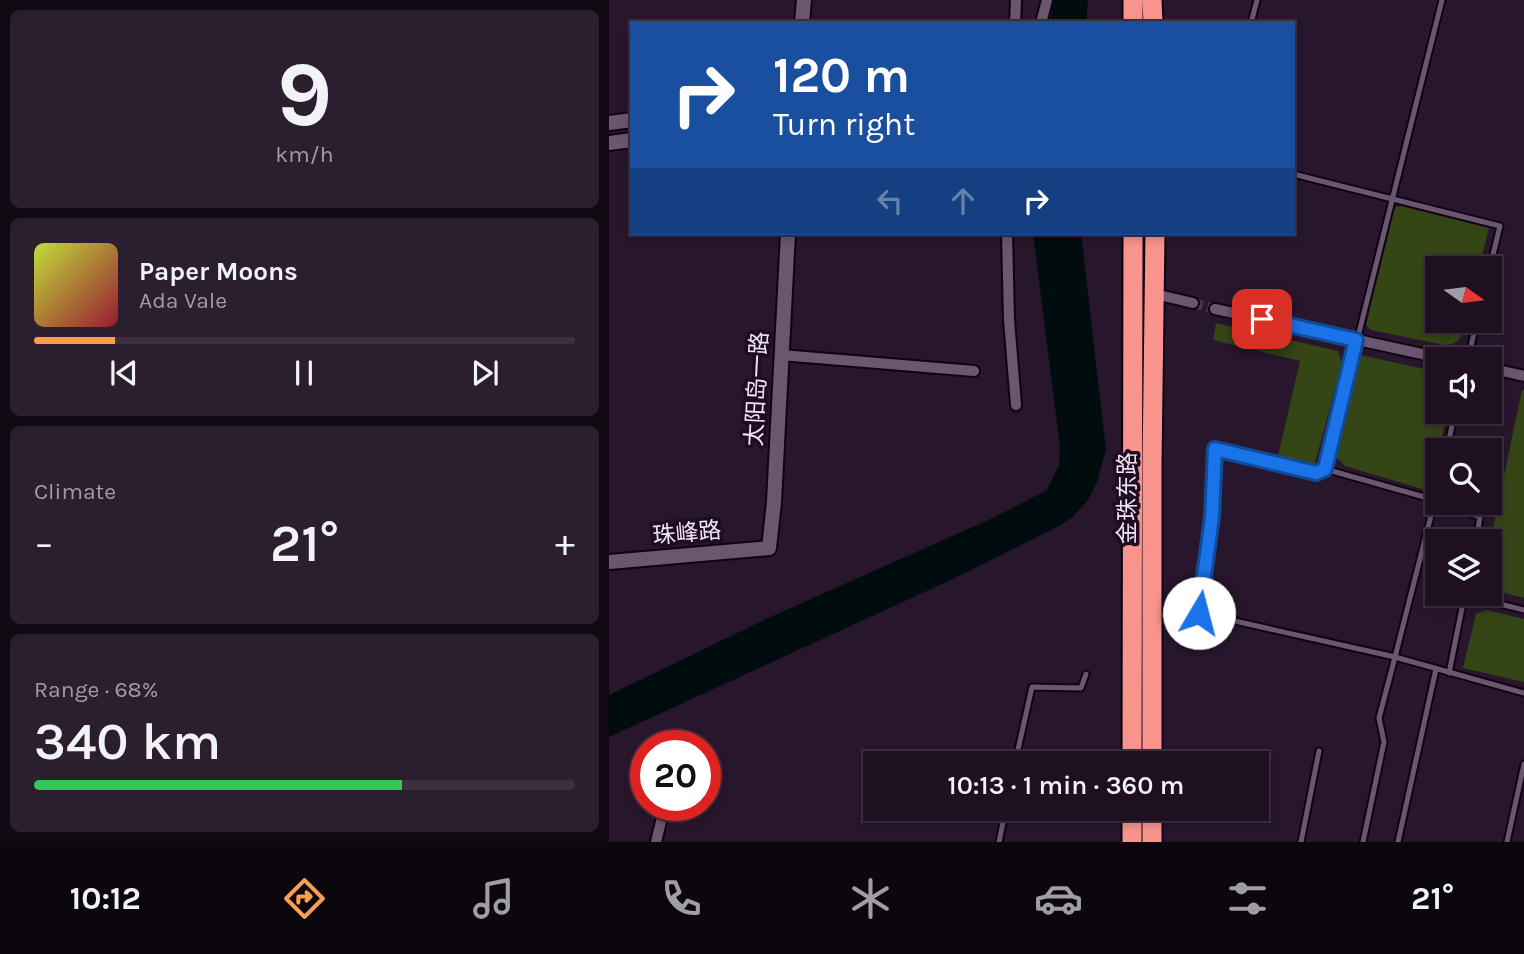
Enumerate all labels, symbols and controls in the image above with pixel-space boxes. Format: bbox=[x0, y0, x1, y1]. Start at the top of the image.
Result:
text: 9 bbox=[277, 42, 332, 148]
text: 120 m bbox=[773, 47, 910, 104]
icon: right bbox=[658, 49, 749, 140]
text: Turn right bbox=[773, 106, 915, 143]
text: km/h bbox=[275, 141, 334, 168]
icon: left bbox=[871, 182, 909, 220]
icon: ahead bbox=[944, 182, 982, 220]
icon: right bbox=[1017, 182, 1055, 220]
text: Paper Moons bbox=[139, 256, 298, 287]
north arrow bbox=[1425, 256, 1501, 332]
map controls bbox=[1425, 256, 1502, 606]
text: Ada Vale bbox=[139, 287, 227, 314]
pin bbox=[1232, 289, 1292, 349]
icon: arrive bbox=[1243, 300, 1281, 338]
street label: 太阳岛一路 bbox=[741, 331, 773, 447]
button: sound bbox=[1425, 347, 1502, 424]
icon: previous bbox=[105, 354, 143, 392]
icon: pause bbox=[285, 354, 323, 392]
icon: next bbox=[466, 354, 504, 392]
button: search bbox=[1425, 438, 1502, 515]
street label: 金珠东路 bbox=[1114, 452, 1141, 544]
text: Climate bbox=[34, 478, 116, 505]
text: 21° bbox=[270, 513, 339, 574]
street label: 珠峰路 bbox=[651, 517, 723, 549]
text: − bbox=[34, 521, 54, 566]
text: + bbox=[555, 521, 575, 566]
button: layers bbox=[1425, 529, 1502, 606]
position arrow bbox=[1162, 576, 1236, 650]
text: Range · 68% bbox=[34, 676, 158, 703]
text: 340 km bbox=[34, 711, 221, 772]
speed limit sign: 20 bbox=[630, 730, 721, 821]
text: 10:13 · 1 min · 360 m bbox=[948, 770, 1184, 801]
icon: directions bbox=[280, 874, 329, 923]
icon: music bbox=[469, 874, 518, 923]
icon: phone bbox=[657, 874, 706, 923]
icon: climate bbox=[846, 874, 895, 923]
icon: car bbox=[1034, 874, 1083, 923]
icon: filters bbox=[1223, 874, 1272, 923]
text: 10:12 bbox=[70, 880, 141, 917]
text: 21° bbox=[1411, 880, 1454, 917]

